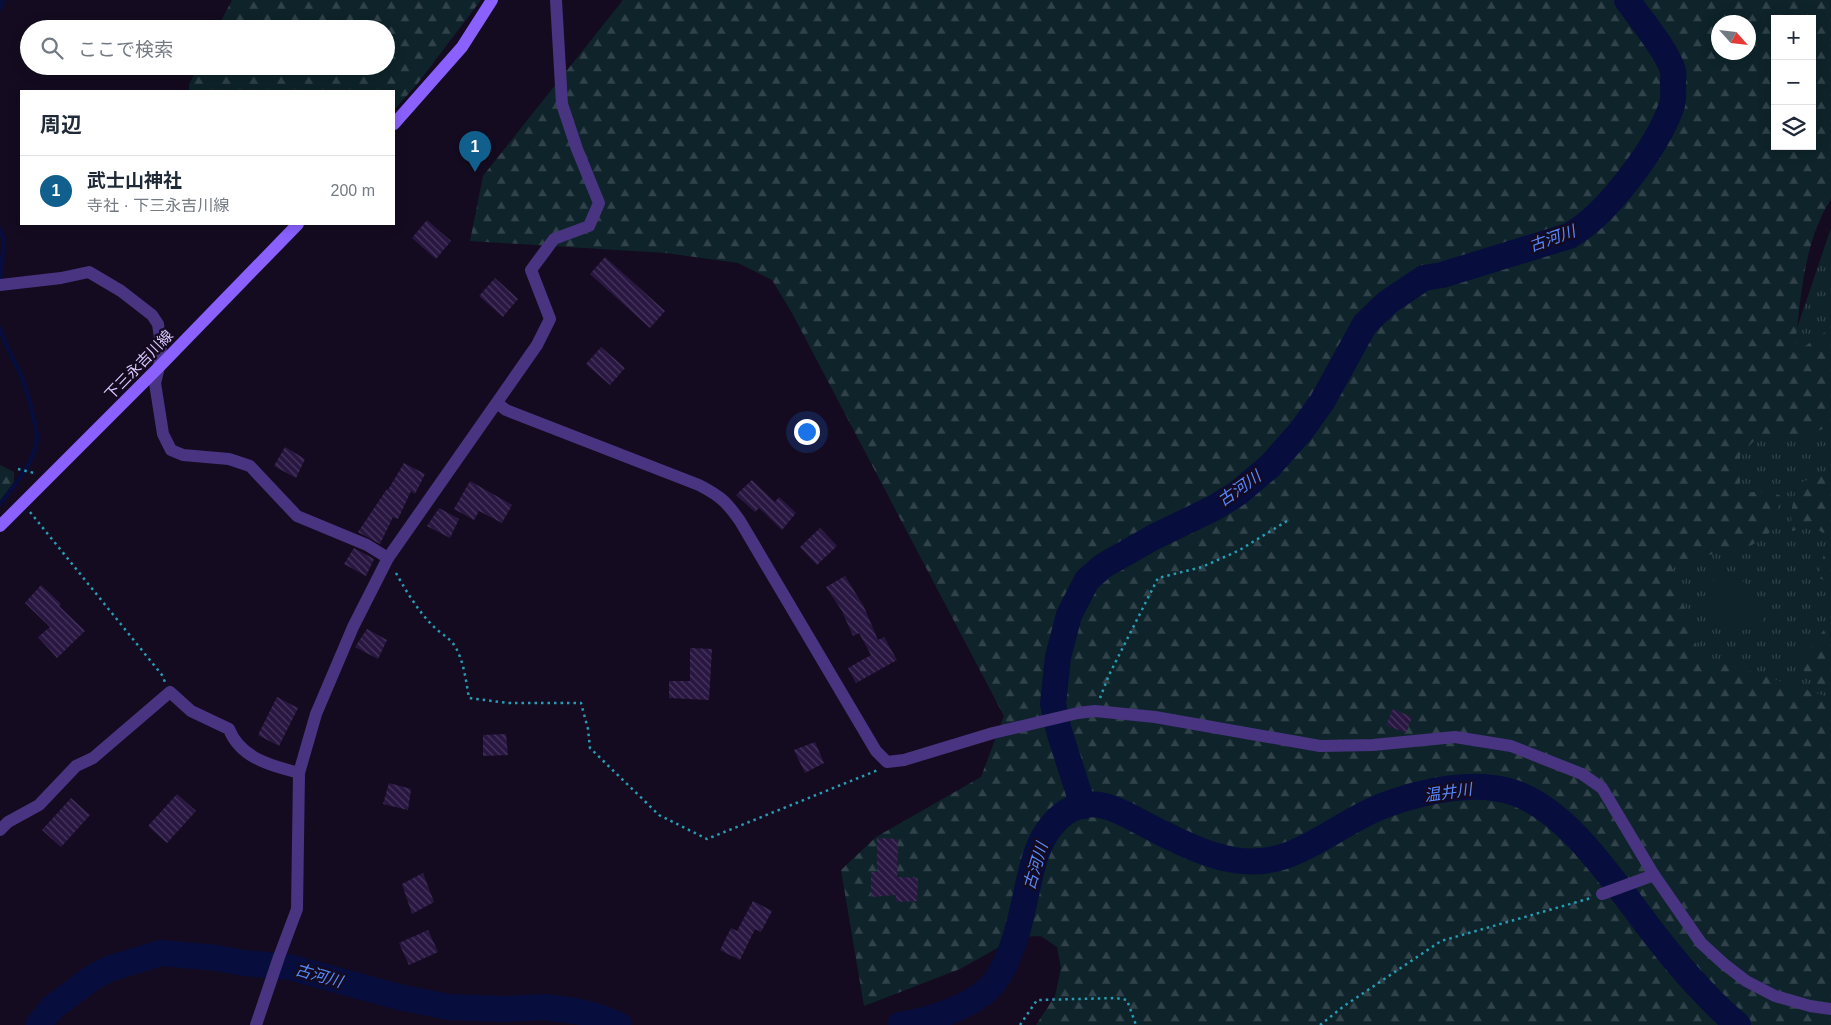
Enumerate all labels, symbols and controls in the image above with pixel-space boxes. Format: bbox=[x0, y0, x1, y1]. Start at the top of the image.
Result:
north arrow bbox=[1711, 15, 1756, 60]
map controls bbox=[1771, 15, 1816, 150]
button: + bbox=[1771, 15, 1816, 60]
search box bbox=[20, 20, 395, 75]
icon: search bbox=[38, 34, 66, 62]
text: ここで検索 bbox=[78, 39, 173, 60]
button: − bbox=[1771, 60, 1816, 105]
button: layers bbox=[1771, 105, 1816, 150]
text: 周辺 bbox=[40, 113, 82, 136]
pin: 1 bbox=[459, 131, 491, 172]
text: 武士山神社 bbox=[87, 170, 182, 191]
text: 1 bbox=[52, 182, 60, 199]
text: 200 m bbox=[331, 182, 375, 199]
text: 寺社 · 下三永吉川線 bbox=[87, 197, 229, 214]
water label: 古河川 bbox=[1527, 222, 1580, 255]
street label: 下三永吉川線 bbox=[101, 326, 176, 403]
your location bbox=[794, 419, 820, 445]
water label: 古河川 bbox=[1215, 467, 1265, 509]
water label: 温井川 bbox=[1423, 780, 1475, 804]
water label: 古河川 bbox=[1020, 839, 1051, 892]
water label: 古河川 bbox=[293, 961, 346, 991]

